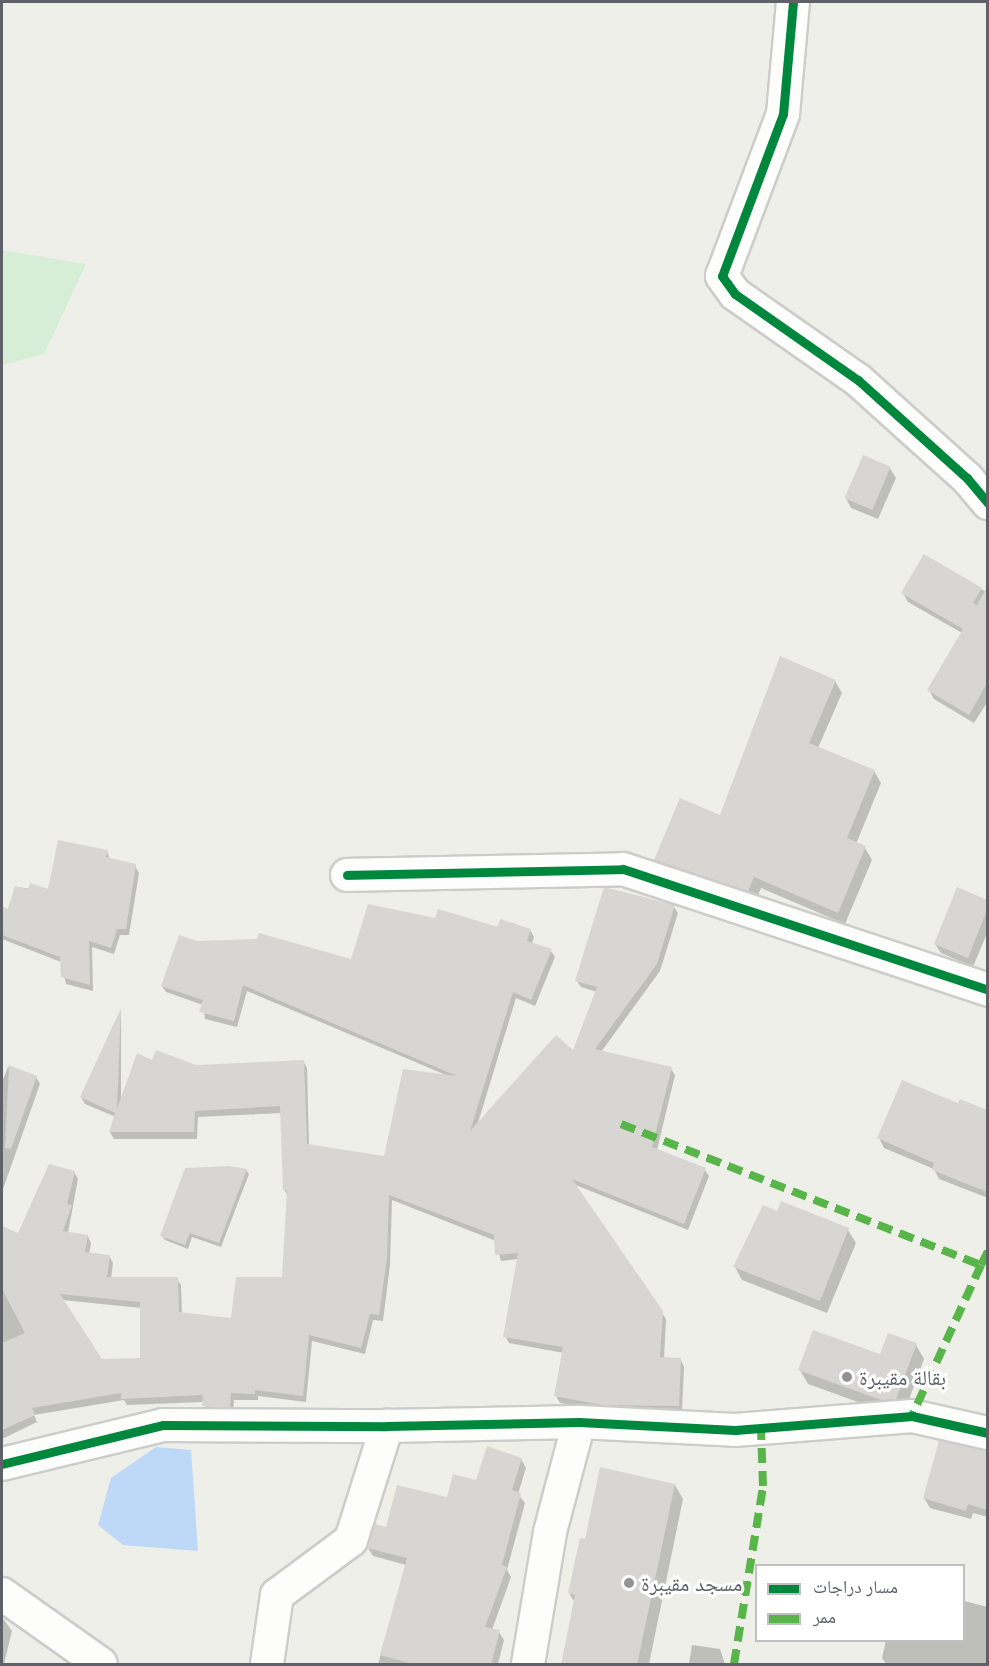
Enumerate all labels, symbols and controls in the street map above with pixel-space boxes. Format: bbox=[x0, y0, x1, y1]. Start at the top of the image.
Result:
place label: بقالة مقيبرة bbox=[859, 1364, 946, 1390]
marker: بقالة مقيبرة bbox=[840, 1370, 854, 1384]
legend bbox=[755, 1564, 965, 1642]
place label: مسجد مقيبرة bbox=[641, 1570, 742, 1596]
text: مسار دراجات bbox=[813, 1575, 898, 1598]
marker: مسجد مقيبرة bbox=[622, 1576, 636, 1590]
text: ممر bbox=[813, 1605, 836, 1628]

